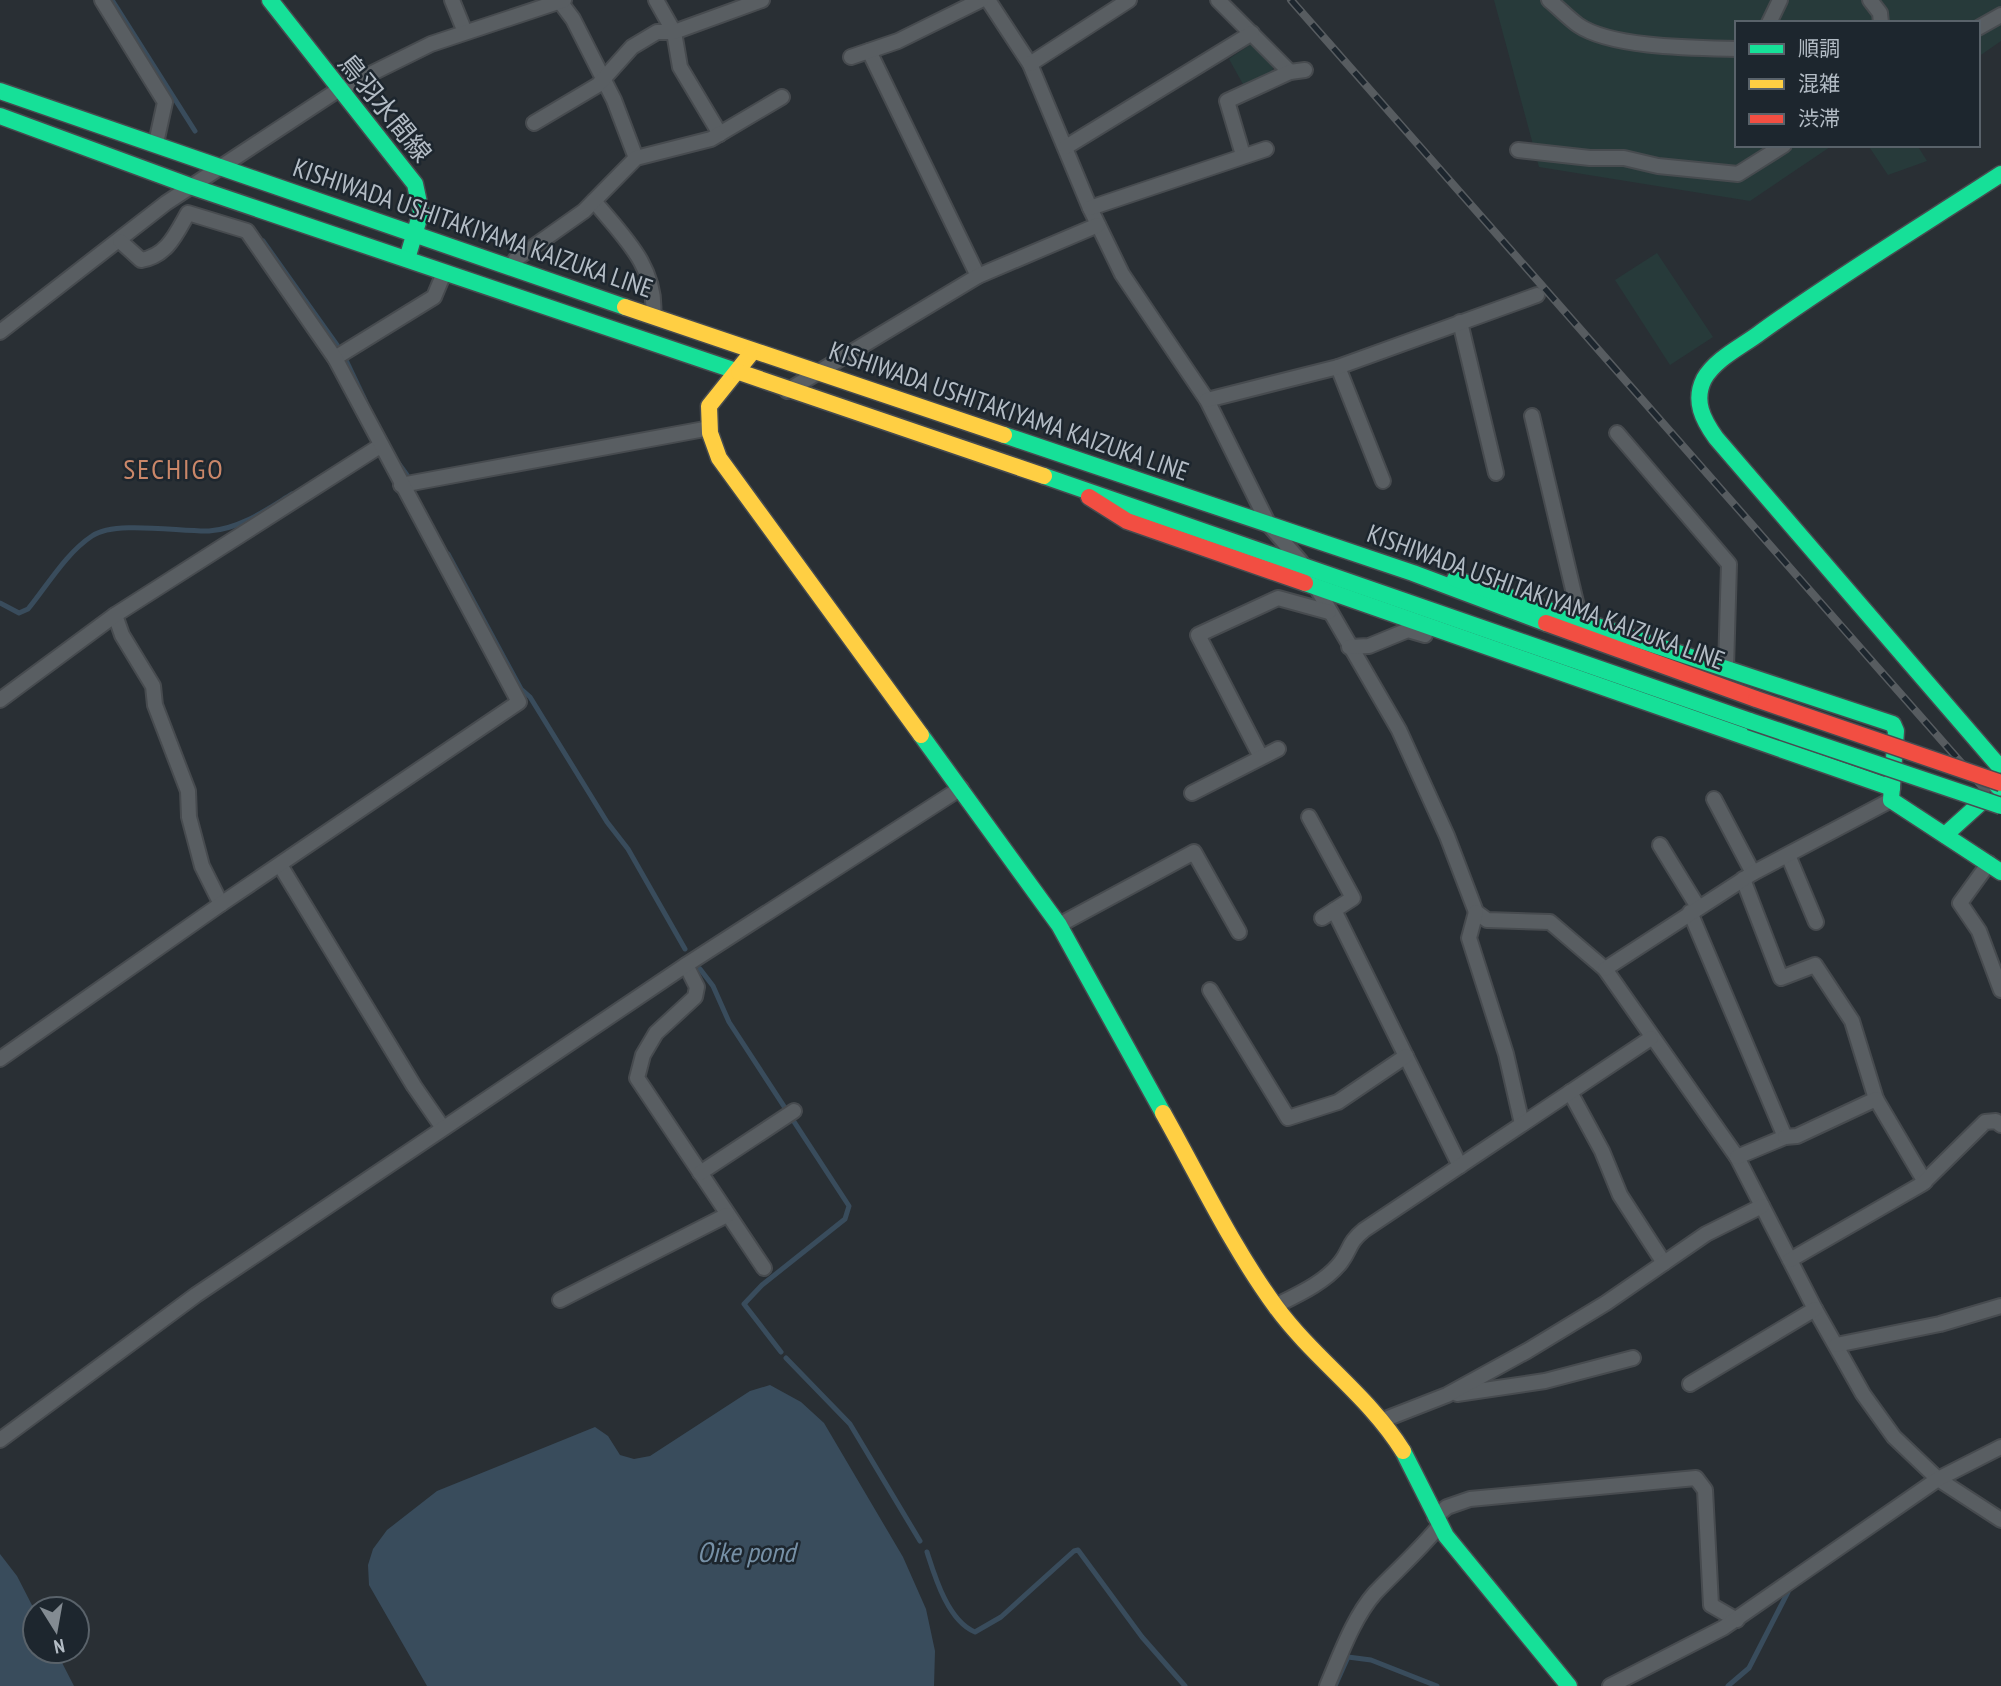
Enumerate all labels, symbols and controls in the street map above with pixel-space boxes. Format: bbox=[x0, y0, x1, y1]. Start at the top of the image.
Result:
legend bbox=[1735, 21, 1980, 147]
text: 順調 bbox=[1798, 35, 1840, 62]
street label: 鳥羽水間線 bbox=[332, 47, 439, 169]
text: 混雑 bbox=[1798, 70, 1840, 97]
text: 渋滞 bbox=[1798, 105, 1840, 132]
street label: KISHIWADA USHITAKIYAMA KAIZUKA LINE bbox=[289, 150, 657, 305]
street label: KISHIWADA USHITAKIYAMA KAIZUKA LINE bbox=[825, 333, 1193, 488]
district label: SECHIGO bbox=[123, 450, 225, 487]
street label: KISHIWADA USHITAKIYAMA KAIZUKA LINE bbox=[1363, 516, 1729, 677]
water label: Oike pond bbox=[697, 1533, 799, 1570]
north arrow bbox=[21, 1595, 91, 1665]
text: N bbox=[52, 1634, 67, 1659]

